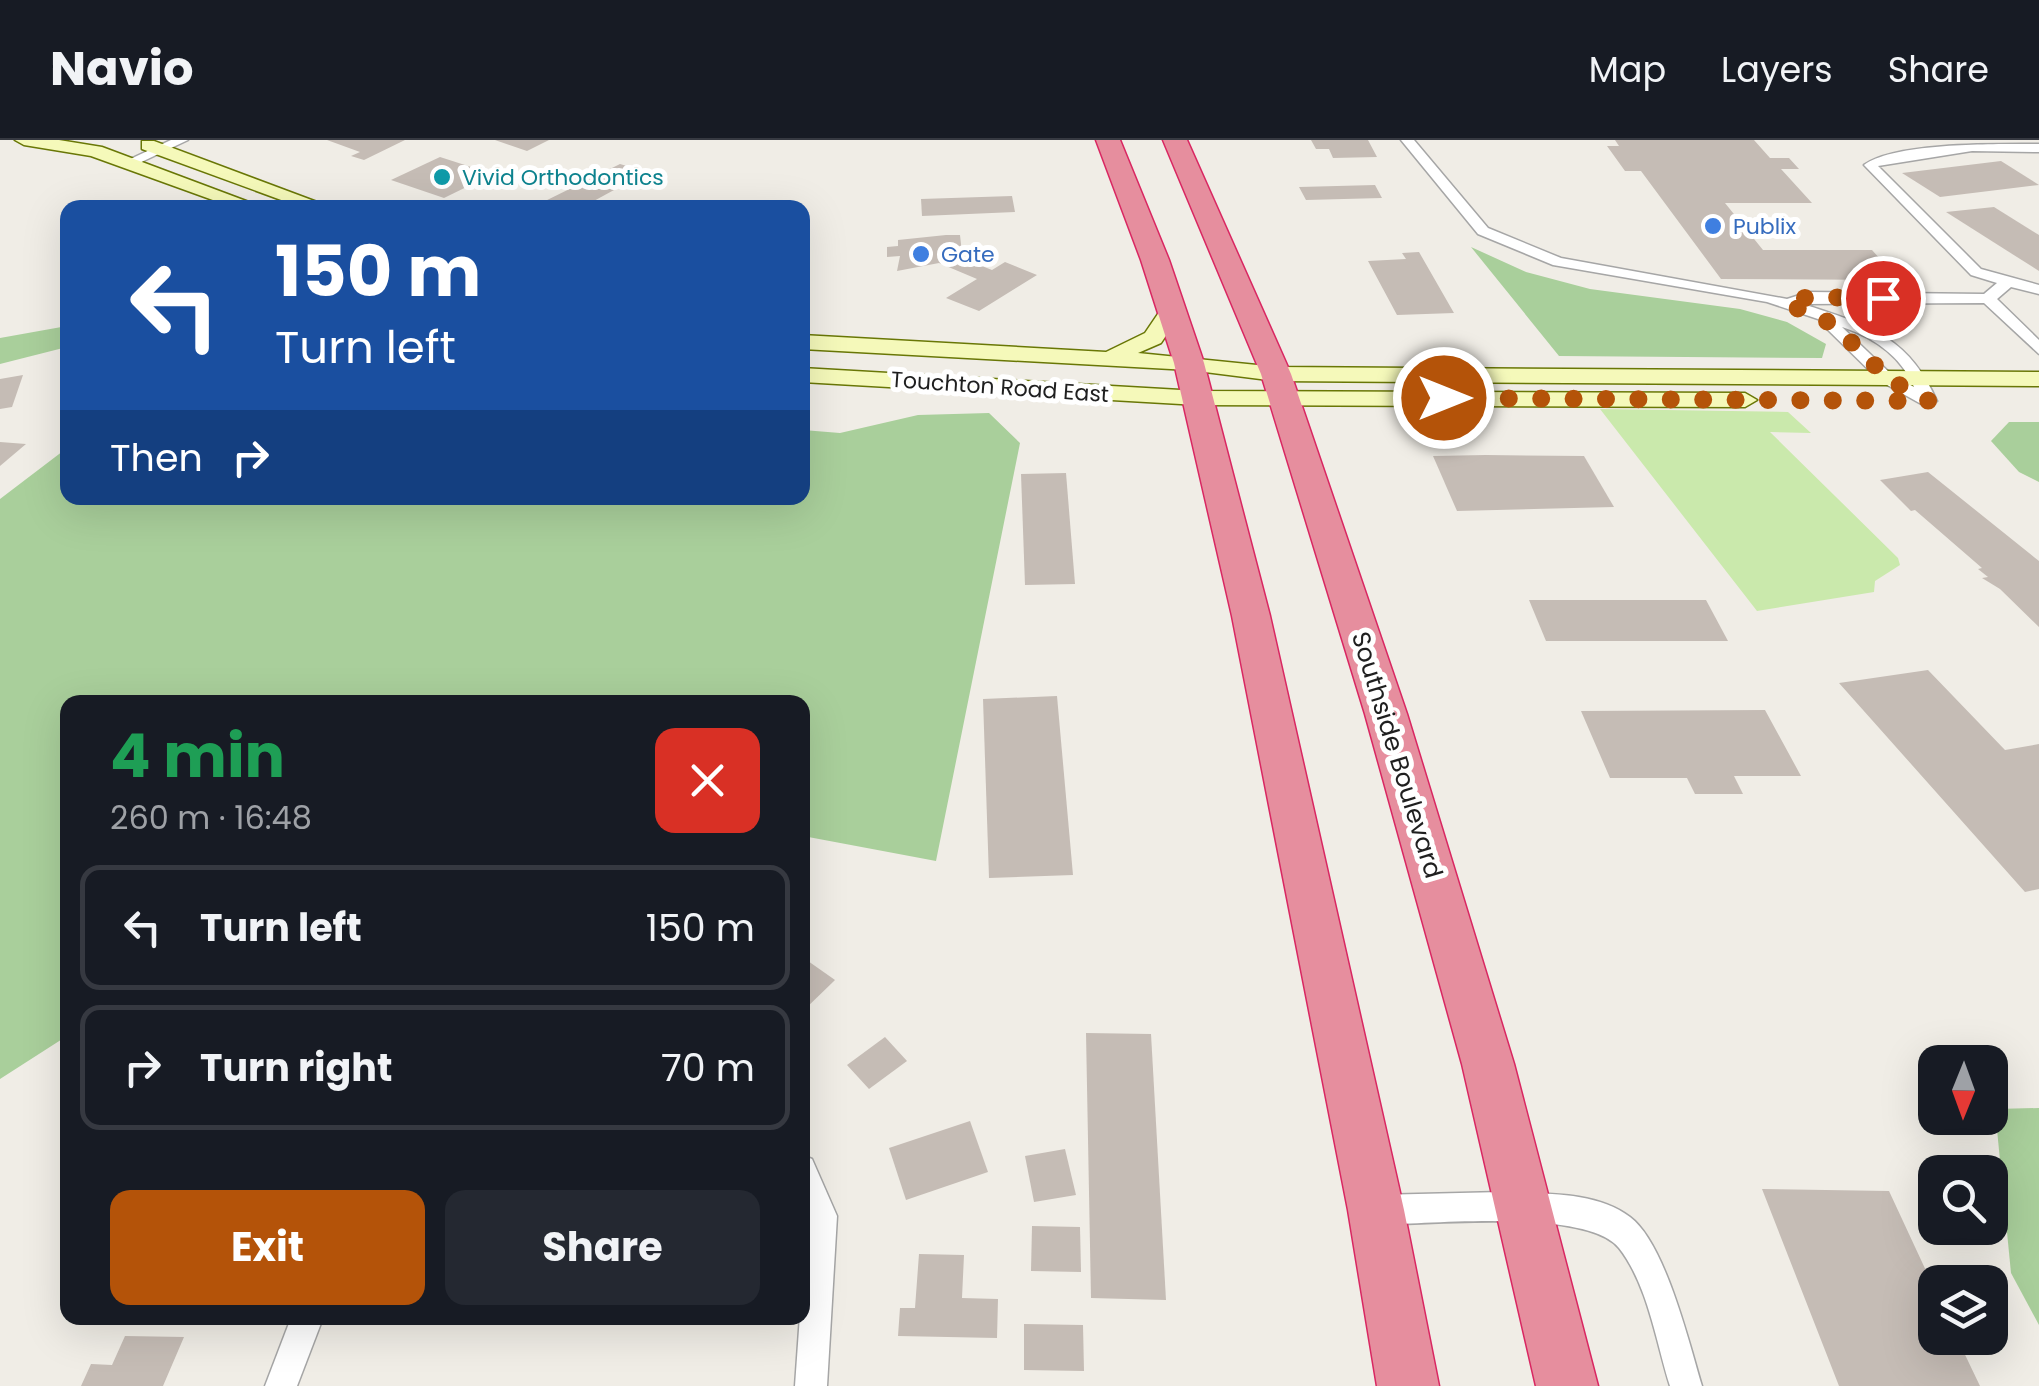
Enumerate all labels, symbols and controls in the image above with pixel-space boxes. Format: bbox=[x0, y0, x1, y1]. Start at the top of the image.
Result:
text: Navio bbox=[50, 35, 193, 102]
text: Map bbox=[1589, 45, 1666, 94]
text: Layers bbox=[1721, 45, 1833, 94]
text: Share bbox=[1888, 45, 1989, 94]
place label: Vivid Orthodontics bbox=[462, 162, 664, 193]
marker: Vivid Orthodontics bbox=[431, 166, 453, 188]
place label: Publix bbox=[1733, 211, 1797, 242]
marker: Publix bbox=[1702, 215, 1724, 237]
text: 150 m bbox=[275, 222, 481, 321]
place label: Gate bbox=[941, 239, 995, 270]
icon: left bbox=[110, 240, 240, 370]
marker: Gate bbox=[910, 243, 932, 265]
pin bbox=[1841, 256, 1926, 341]
icon: arrive bbox=[1856, 271, 1911, 326]
text: Turn left bbox=[275, 316, 456, 379]
position arrow bbox=[1392, 346, 1496, 450]
street label: Touchton Road East bbox=[890, 364, 1110, 410]
icon: right bbox=[223, 430, 278, 485]
text: Then bbox=[110, 431, 203, 484]
street label: Southside Boulevard bbox=[1343, 627, 1451, 883]
text: 4 min bbox=[110, 714, 285, 798]
button: close bbox=[655, 728, 760, 833]
text: 260 m · 16:48 bbox=[110, 795, 312, 840]
icon: left bbox=[115, 900, 170, 955]
text: Turn left bbox=[200, 901, 362, 954]
text: 150 m bbox=[646, 901, 755, 954]
icon: right bbox=[115, 1040, 170, 1095]
text: Turn right bbox=[200, 1041, 392, 1094]
text: 70 m bbox=[661, 1041, 755, 1094]
north arrow bbox=[1918, 1045, 2008, 1135]
map controls bbox=[1918, 1045, 2008, 1355]
button: search bbox=[1918, 1155, 2008, 1245]
button: Exit bbox=[110, 1190, 425, 1305]
button: Share bbox=[445, 1190, 760, 1305]
button: layers bbox=[1918, 1265, 2008, 1355]

